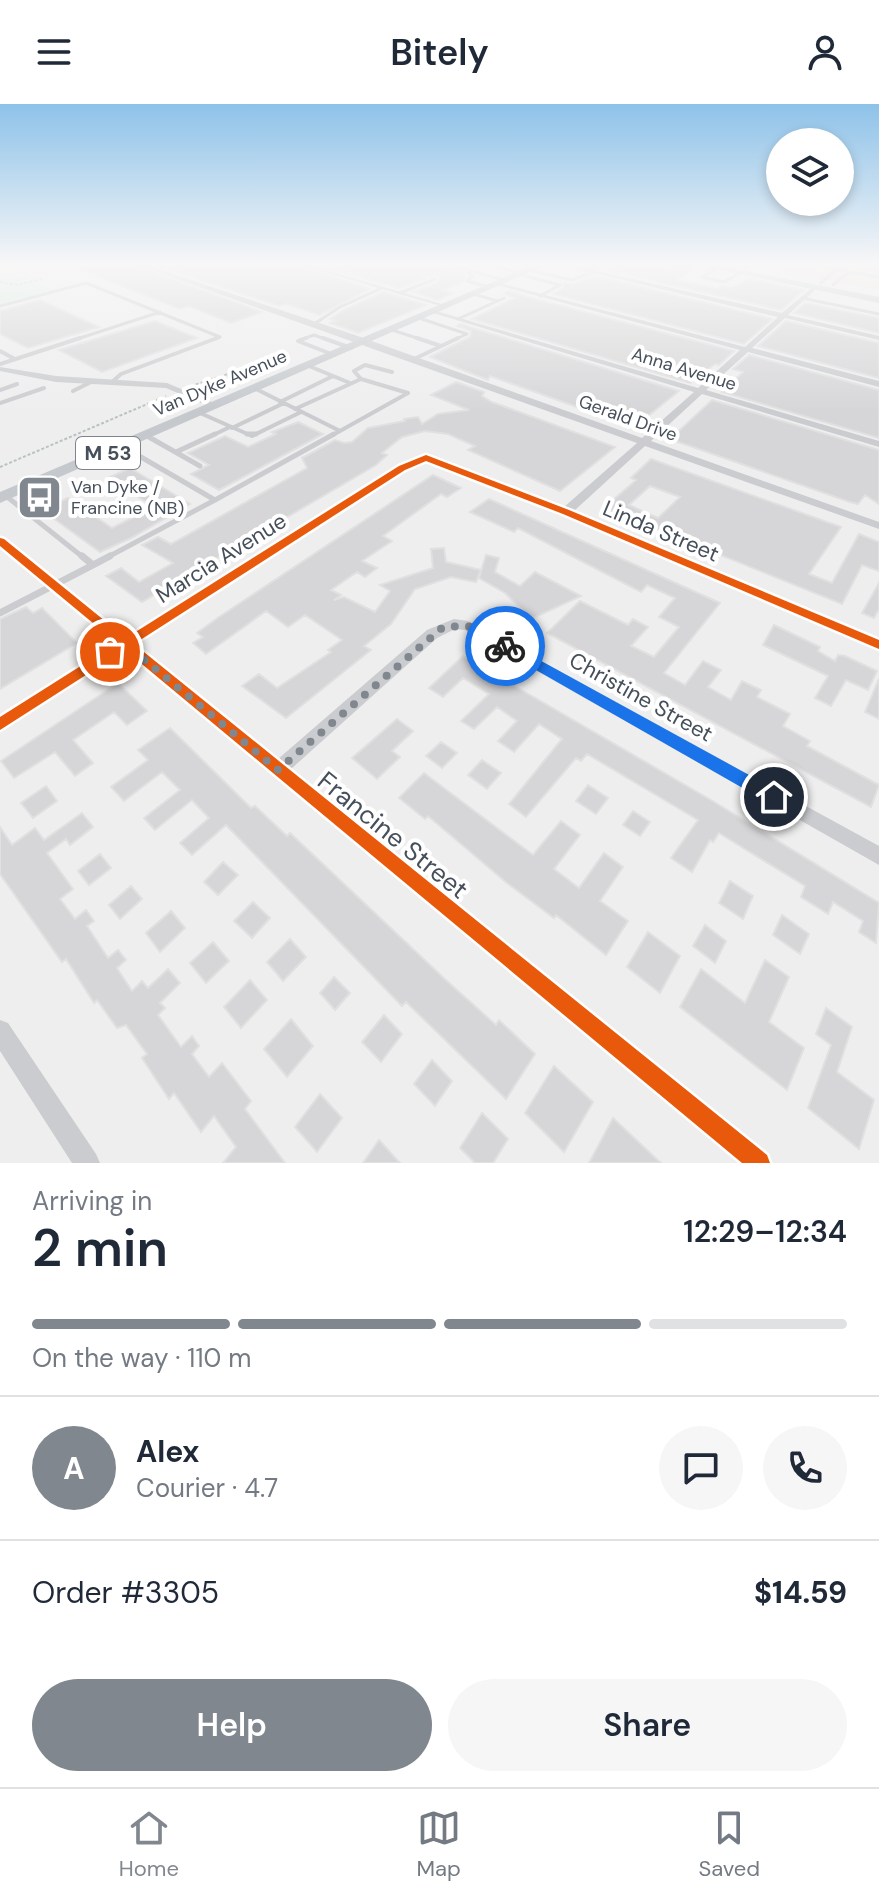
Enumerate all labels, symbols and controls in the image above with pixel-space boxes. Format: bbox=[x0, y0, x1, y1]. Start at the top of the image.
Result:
text: Bitely bbox=[390, 29, 489, 76]
icon: menu bbox=[32, 30, 76, 74]
icon: person bbox=[803, 30, 847, 74]
map controls bbox=[766, 128, 854, 216]
button: layers bbox=[766, 128, 854, 216]
street label: Anna Avenue bbox=[629, 342, 739, 396]
street label: Van Dyke Avenue bbox=[150, 344, 290, 422]
street label: Gerald Drive bbox=[575, 389, 681, 447]
road number: M 53 bbox=[76, 437, 140, 469]
bus stop icon: Van Dyke / Francine (NB) bbox=[16, 473, 64, 521]
place label: Van Dyke / Francine (NB) bbox=[71, 475, 184, 520]
street label: Linda Street bbox=[599, 494, 723, 568]
street label: Marcia Avenue bbox=[150, 506, 292, 610]
courier bbox=[465, 606, 545, 686]
pin bbox=[76, 618, 144, 686]
icon: bike bbox=[483, 624, 527, 668]
icon: bag bbox=[88, 630, 132, 674]
street label: Christine Street bbox=[564, 646, 718, 748]
pin bbox=[740, 763, 808, 831]
street label: Francine Street bbox=[311, 764, 475, 906]
icon: home bbox=[752, 775, 796, 819]
text: Arriving in bbox=[32, 1184, 152, 1218]
text: 12:29–12:34 bbox=[683, 1212, 847, 1251]
text: 2 min bbox=[32, 1214, 168, 1282]
text: On the way · 110 m bbox=[32, 1341, 251, 1375]
button: chat bbox=[659, 1426, 743, 1510]
button: phone bbox=[763, 1426, 847, 1510]
text: Alex bbox=[136, 1432, 199, 1471]
text: A bbox=[63, 1449, 85, 1488]
text: Courier · 4.7 bbox=[136, 1471, 278, 1505]
text: Order #3305 bbox=[32, 1573, 219, 1612]
text: $14.59 bbox=[754, 1573, 847, 1612]
button: Help bbox=[32, 1679, 432, 1771]
button: Share bbox=[448, 1679, 847, 1771]
tab: Home bbox=[119, 1806, 179, 1883]
tab: Map bbox=[417, 1806, 461, 1883]
tab: Saved bbox=[698, 1806, 760, 1883]

